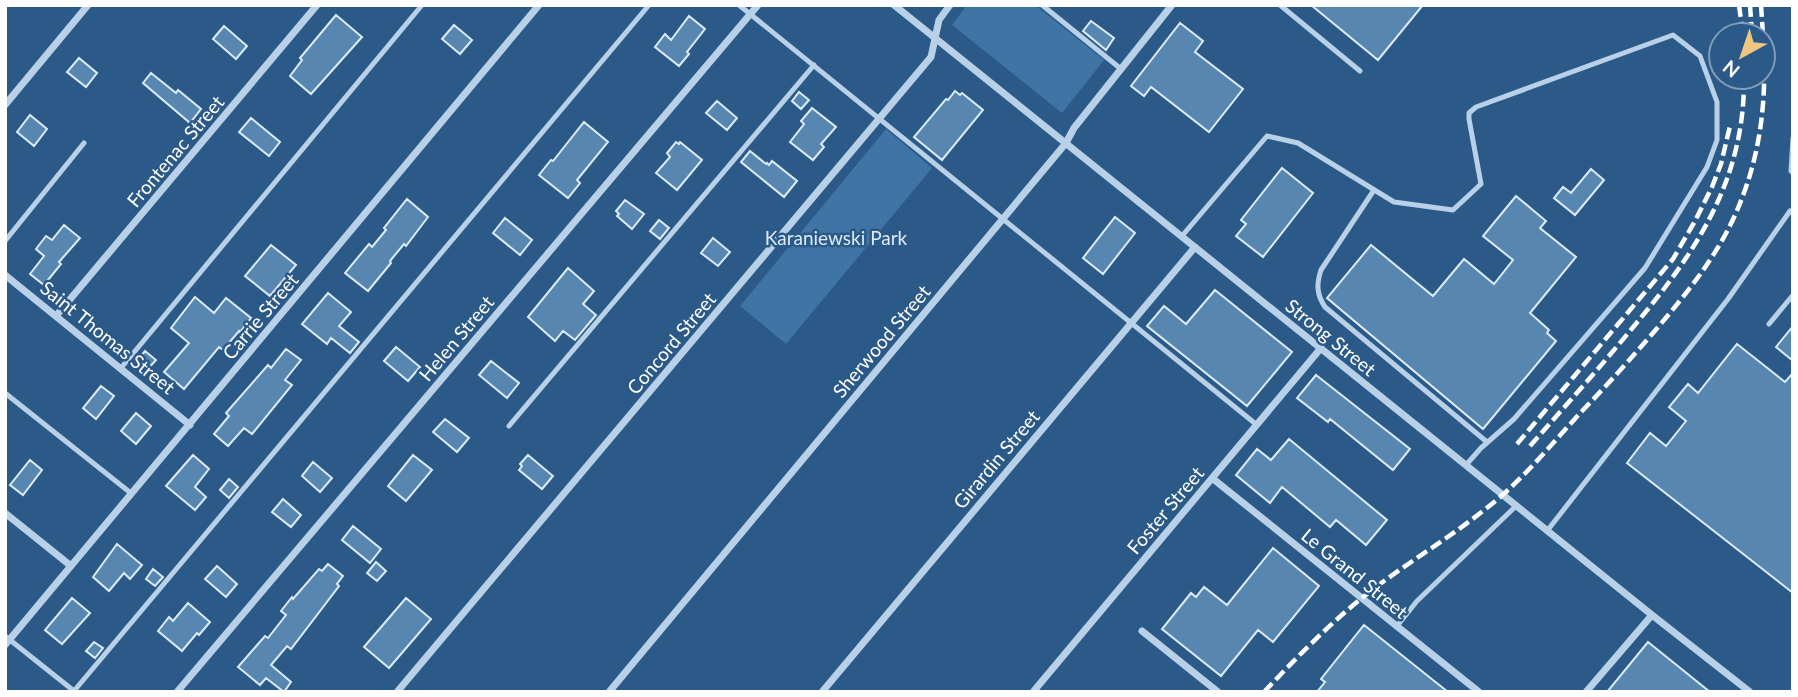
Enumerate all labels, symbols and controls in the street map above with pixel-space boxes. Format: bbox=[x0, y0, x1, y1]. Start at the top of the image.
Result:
north arrow bbox=[1707, 21, 1777, 91]
text: N bbox=[1718, 56, 1744, 83]
street label: Frontenac Street bbox=[122, 90, 228, 211]
park label: Karaniewski Park bbox=[765, 226, 908, 249]
street label: Carrie Street bbox=[217, 268, 303, 364]
street label: Saint Thomas Street bbox=[36, 276, 180, 398]
street label: Sherwood Street bbox=[827, 280, 935, 402]
street label: Concord Street bbox=[622, 287, 720, 399]
street label: Helen Street bbox=[414, 291, 498, 385]
street label: Strong Street bbox=[1281, 294, 1381, 380]
street label: Girardin Street bbox=[948, 405, 1044, 513]
street label: Foster Street bbox=[1122, 461, 1208, 558]
street label: Le Grand Street bbox=[1297, 523, 1413, 623]

